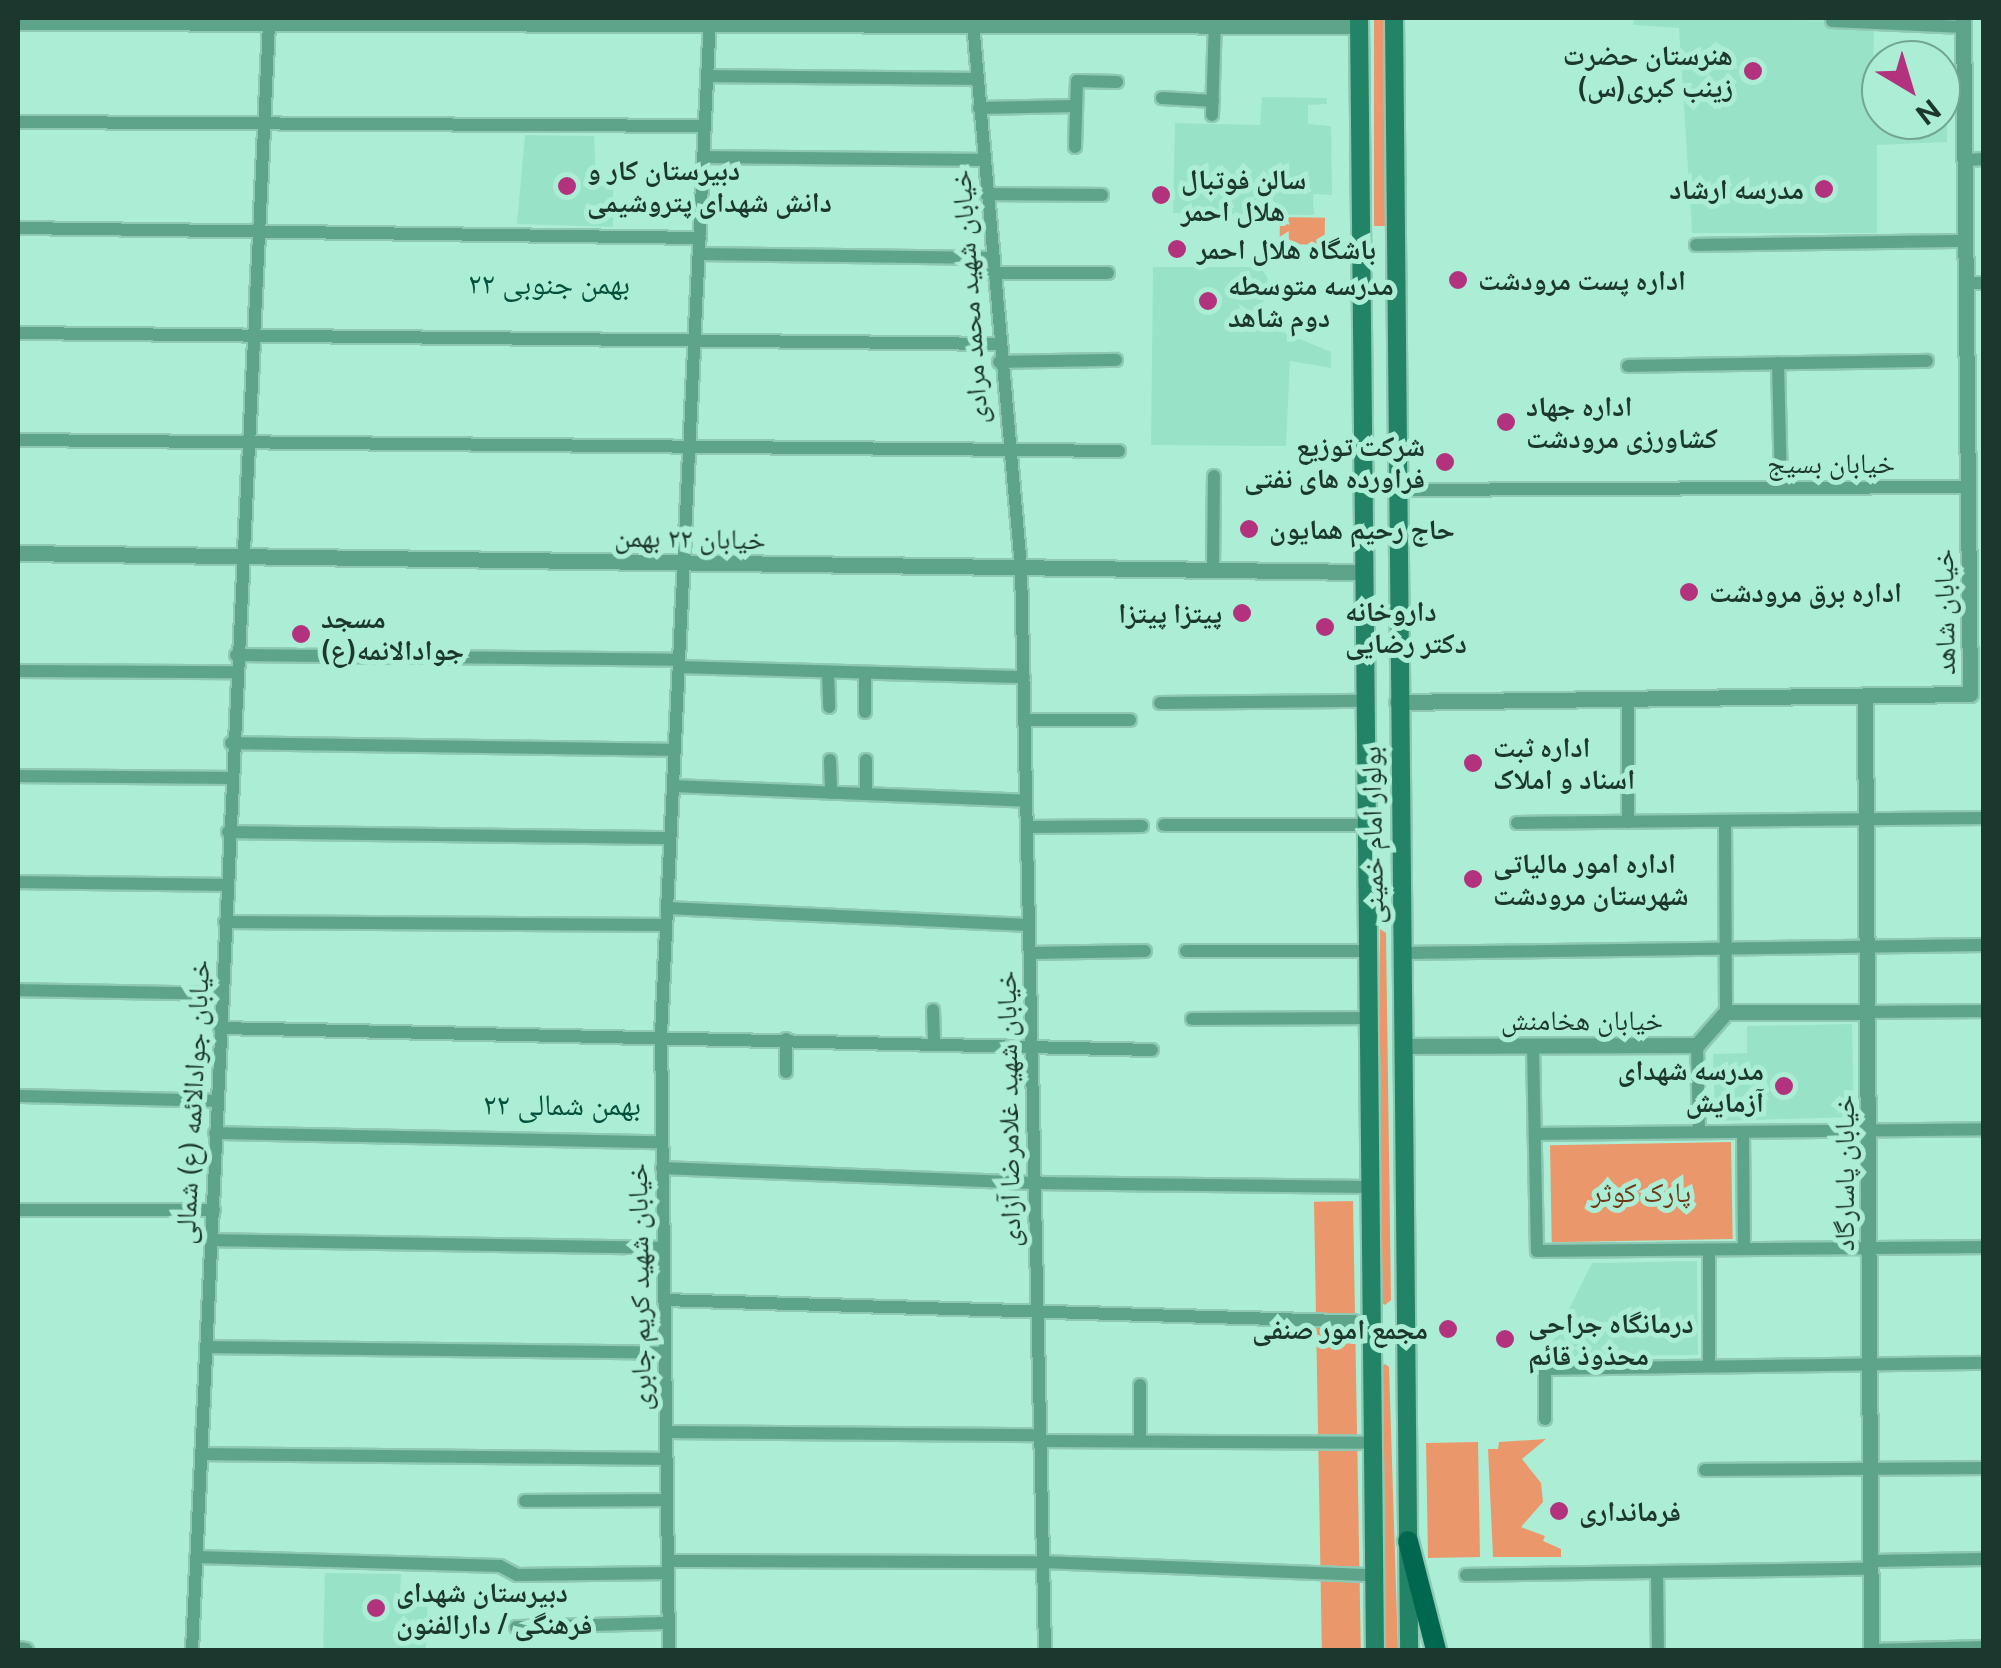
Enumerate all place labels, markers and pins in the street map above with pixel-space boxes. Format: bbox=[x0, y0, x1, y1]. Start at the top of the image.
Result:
place label: هنرستان حضرت زینب کبری(س) bbox=[1563, 38, 1733, 104]
marker: هنرستان حضرت زینب کبری(س) bbox=[1742, 60, 1764, 82]
place label: دبیرستان کار و دانش شهدای پتروشیمی bbox=[587, 153, 832, 219]
place label: سالن فوتبال هلال احمر bbox=[1181, 162, 1306, 228]
place label: مدرسه ارشاد bbox=[1669, 172, 1804, 206]
marker: دبیرستان کار و دانش شهدای پتروشیمی bbox=[556, 175, 578, 197]
marker: مدرسه ارشاد bbox=[1813, 178, 1835, 200]
marker: سالن فوتبال هلال احمر bbox=[1150, 184, 1172, 206]
place label: باشگاه هلال احمر bbox=[1197, 232, 1376, 266]
marker: باشگاه هلال احمر bbox=[1166, 238, 1188, 260]
place label: اداره پست مرودشت bbox=[1478, 263, 1686, 297]
place label: مدرسه متوسطه دوم شاهد bbox=[1228, 268, 1394, 334]
marker: اداره پست مرودشت bbox=[1447, 269, 1469, 291]
marker: مدرسه متوسطه دوم شاهد bbox=[1197, 290, 1219, 312]
place label: اداره جهاد کشاورزی مرودشت bbox=[1526, 389, 1718, 455]
marker: اداره جهاد کشاورزی مرودشت bbox=[1495, 411, 1517, 433]
place label: شرکت توزیع فراورده های نفتی bbox=[1244, 429, 1425, 495]
marker: شرکت توزیع فراورده های نفتی bbox=[1434, 451, 1456, 473]
place label: حاج رحیم همایون bbox=[1269, 512, 1455, 546]
marker: حاج رحیم همایون bbox=[1238, 518, 1260, 540]
place label: اداره برق مرودشت bbox=[1709, 575, 1902, 609]
marker: اداره برق مرودشت bbox=[1678, 581, 1700, 603]
place label: داروخانه دکتر رضایی bbox=[1345, 594, 1467, 660]
place label: پیتزا پیتزا bbox=[1118, 596, 1222, 630]
place label: مسجد جوادالانمه(ع) bbox=[321, 601, 464, 667]
marker: پیتزا پیتزا bbox=[1231, 602, 1253, 624]
marker: داروخانه دکتر رضایی bbox=[1314, 616, 1336, 638]
marker: مسجد جوادالانمه(ع) bbox=[290, 623, 312, 645]
place label: اداره ثبت اسناد و املاک bbox=[1493, 730, 1635, 796]
marker: اداره ثبت اسناد و املاک bbox=[1462, 752, 1484, 774]
place label: اداره امور مالیاتی شهرستان مرودشت bbox=[1493, 846, 1689, 912]
marker: اداره امور مالیاتی شهرستان مرودشت bbox=[1462, 868, 1484, 890]
place label: مدرسه شهدای آزمایش bbox=[1618, 1053, 1764, 1119]
marker: مدرسه شهدای آزمایش bbox=[1773, 1075, 1795, 1097]
place label: درمانگاه جراحی محذوذ قائم bbox=[1528, 1306, 1694, 1372]
place label: مجمع امور صنفی bbox=[1252, 1312, 1428, 1346]
marker: مجمع امور صنفی bbox=[1437, 1318, 1459, 1340]
marker: درمانگاه جراحی محذوذ قائم bbox=[1492, 1326, 1518, 1352]
place label: فرمانداری bbox=[1579, 1494, 1681, 1528]
marker: فرمانداری bbox=[1548, 1500, 1570, 1522]
place label: دبیرستان شهدای فرهنگی / دارالفنون bbox=[396, 1575, 592, 1641]
marker: دبیرستان شهدای فرهنگی / دارالفنون bbox=[365, 1597, 387, 1619]

